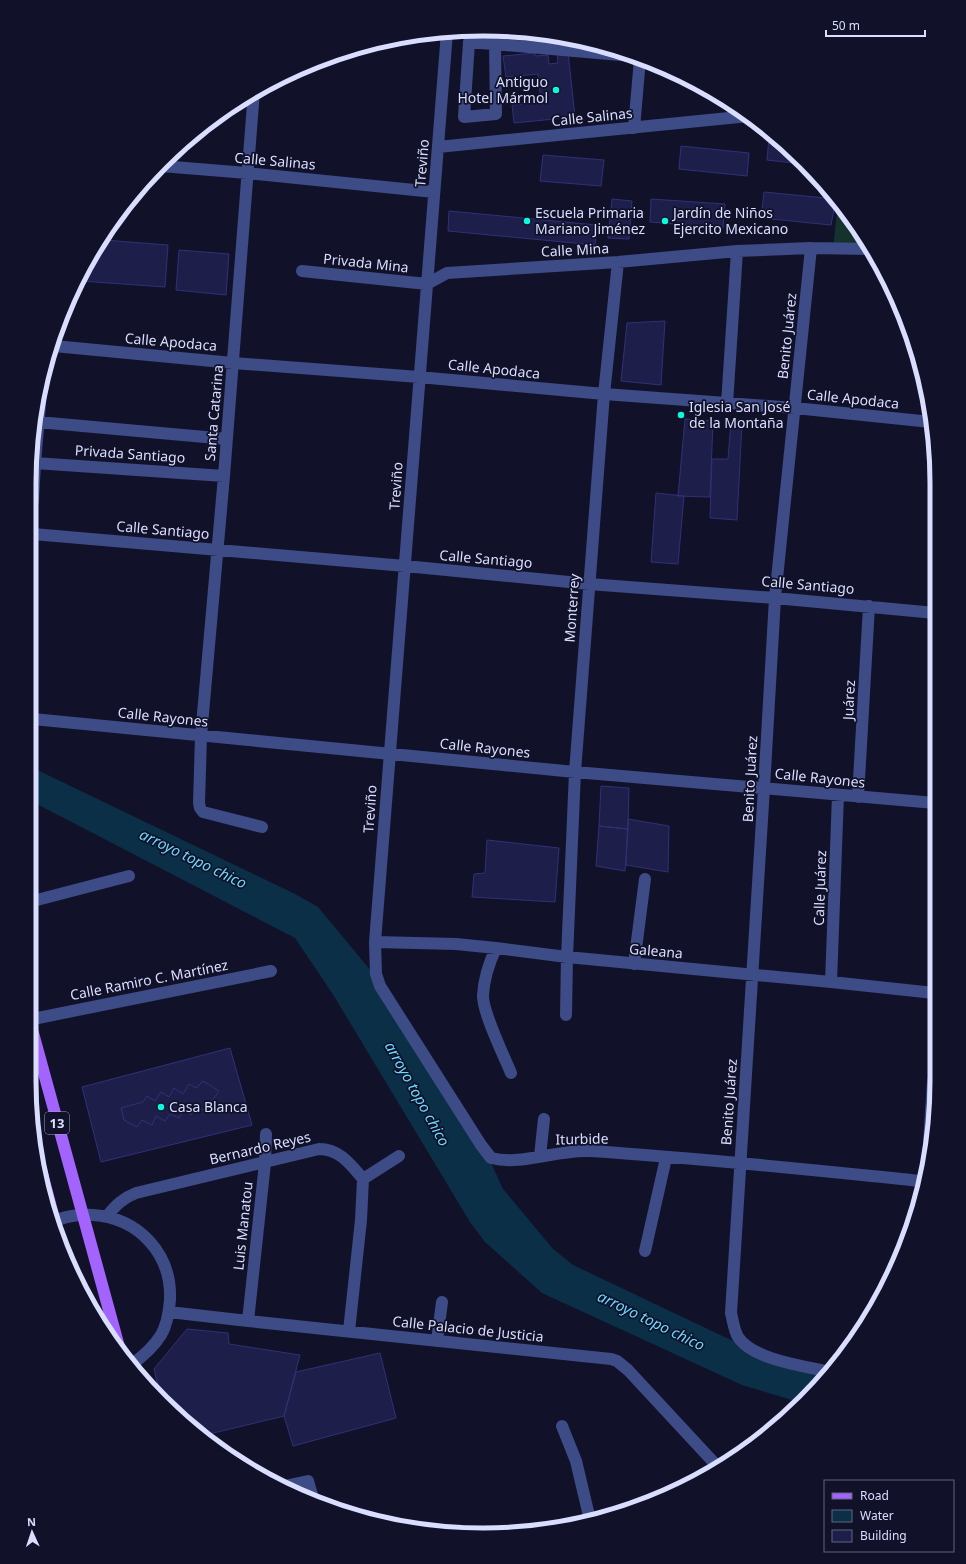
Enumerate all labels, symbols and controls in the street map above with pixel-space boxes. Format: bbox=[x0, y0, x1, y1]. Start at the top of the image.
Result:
scale bar bbox=[826, 12, 925, 38]
text: 50 m bbox=[832, 17, 860, 34]
place label: Antiguo Hotel Mármol bbox=[457, 72, 548, 107]
marker: Antiguo Hotel Mármol bbox=[551, 85, 561, 95]
street label: Calle Salinas bbox=[550, 103, 634, 130]
street label: Treviño bbox=[410, 138, 433, 188]
street label: Calle Salinas bbox=[234, 147, 317, 174]
place label: Escuela Primaria Mariano Jiménez bbox=[535, 203, 645, 238]
place label: Jardín de Niños Ejercito Mexicano bbox=[671, 203, 788, 238]
marker: Escuela Primaria Mariano Jiménez bbox=[522, 216, 532, 226]
marker: Jardín de Niños Ejercito Mexicano bbox=[660, 216, 670, 226]
street label: Calle Mina bbox=[540, 238, 610, 261]
street label: Privada Mina bbox=[322, 249, 410, 276]
street label: Benito Juárez bbox=[773, 291, 801, 380]
street label: Calle Apodaca bbox=[124, 328, 218, 355]
street label: Calle Apodaca bbox=[447, 354, 541, 383]
street label: Santa Catarina bbox=[200, 364, 227, 462]
street label: Calle Apodaca bbox=[806, 384, 900, 413]
place label: Iglesia San José de la Montaña bbox=[689, 397, 791, 432]
marker: Iglesia San José de la Montaña bbox=[676, 410, 686, 420]
street label: Privada Santiago bbox=[74, 440, 186, 467]
street label: Treviño bbox=[384, 461, 407, 511]
street label: Calle Santiago bbox=[116, 516, 210, 543]
street label: Calle Santiago bbox=[439, 545, 533, 572]
street label: Calle Santiago bbox=[761, 571, 855, 598]
street label: Monterrey bbox=[560, 572, 583, 643]
street label: Juárez bbox=[838, 679, 859, 723]
street label: Calle Rayones bbox=[117, 702, 210, 731]
street label: Calle Rayones bbox=[439, 733, 532, 762]
street label: Benito Juárez bbox=[738, 735, 761, 823]
street label: Calle Rayones bbox=[774, 763, 867, 792]
street label: Treviño bbox=[358, 784, 381, 834]
water label: arroyo topo chico bbox=[137, 824, 250, 893]
street label: Calle Juárez bbox=[809, 849, 830, 926]
street label: Galeana bbox=[628, 939, 684, 962]
street label: Calle Ramiro C. Martínez bbox=[68, 955, 230, 1004]
water label: arroyo topo chico bbox=[381, 1038, 455, 1149]
street label: Benito Juárez bbox=[716, 1058, 741, 1146]
place label: Casa Blanca bbox=[169, 1097, 248, 1116]
marker: Casa Blanca bbox=[156, 1102, 166, 1112]
road number: 13 bbox=[45, 1112, 69, 1134]
street label: Bernardo Reyes bbox=[207, 1127, 313, 1168]
street label: Iturbide bbox=[555, 1129, 609, 1148]
street label: Luis Manatou bbox=[228, 1181, 257, 1271]
water label: arroyo topo chico bbox=[595, 1286, 708, 1355]
street label: Calle Palacio de Justicia bbox=[392, 1311, 545, 1346]
legend bbox=[824, 1480, 954, 1552]
text: Road bbox=[860, 1487, 889, 1504]
text: Water bbox=[860, 1507, 894, 1524]
north arrow bbox=[12, 1512, 52, 1552]
text: N bbox=[27, 1514, 36, 1529]
text: Building bbox=[860, 1527, 907, 1544]

